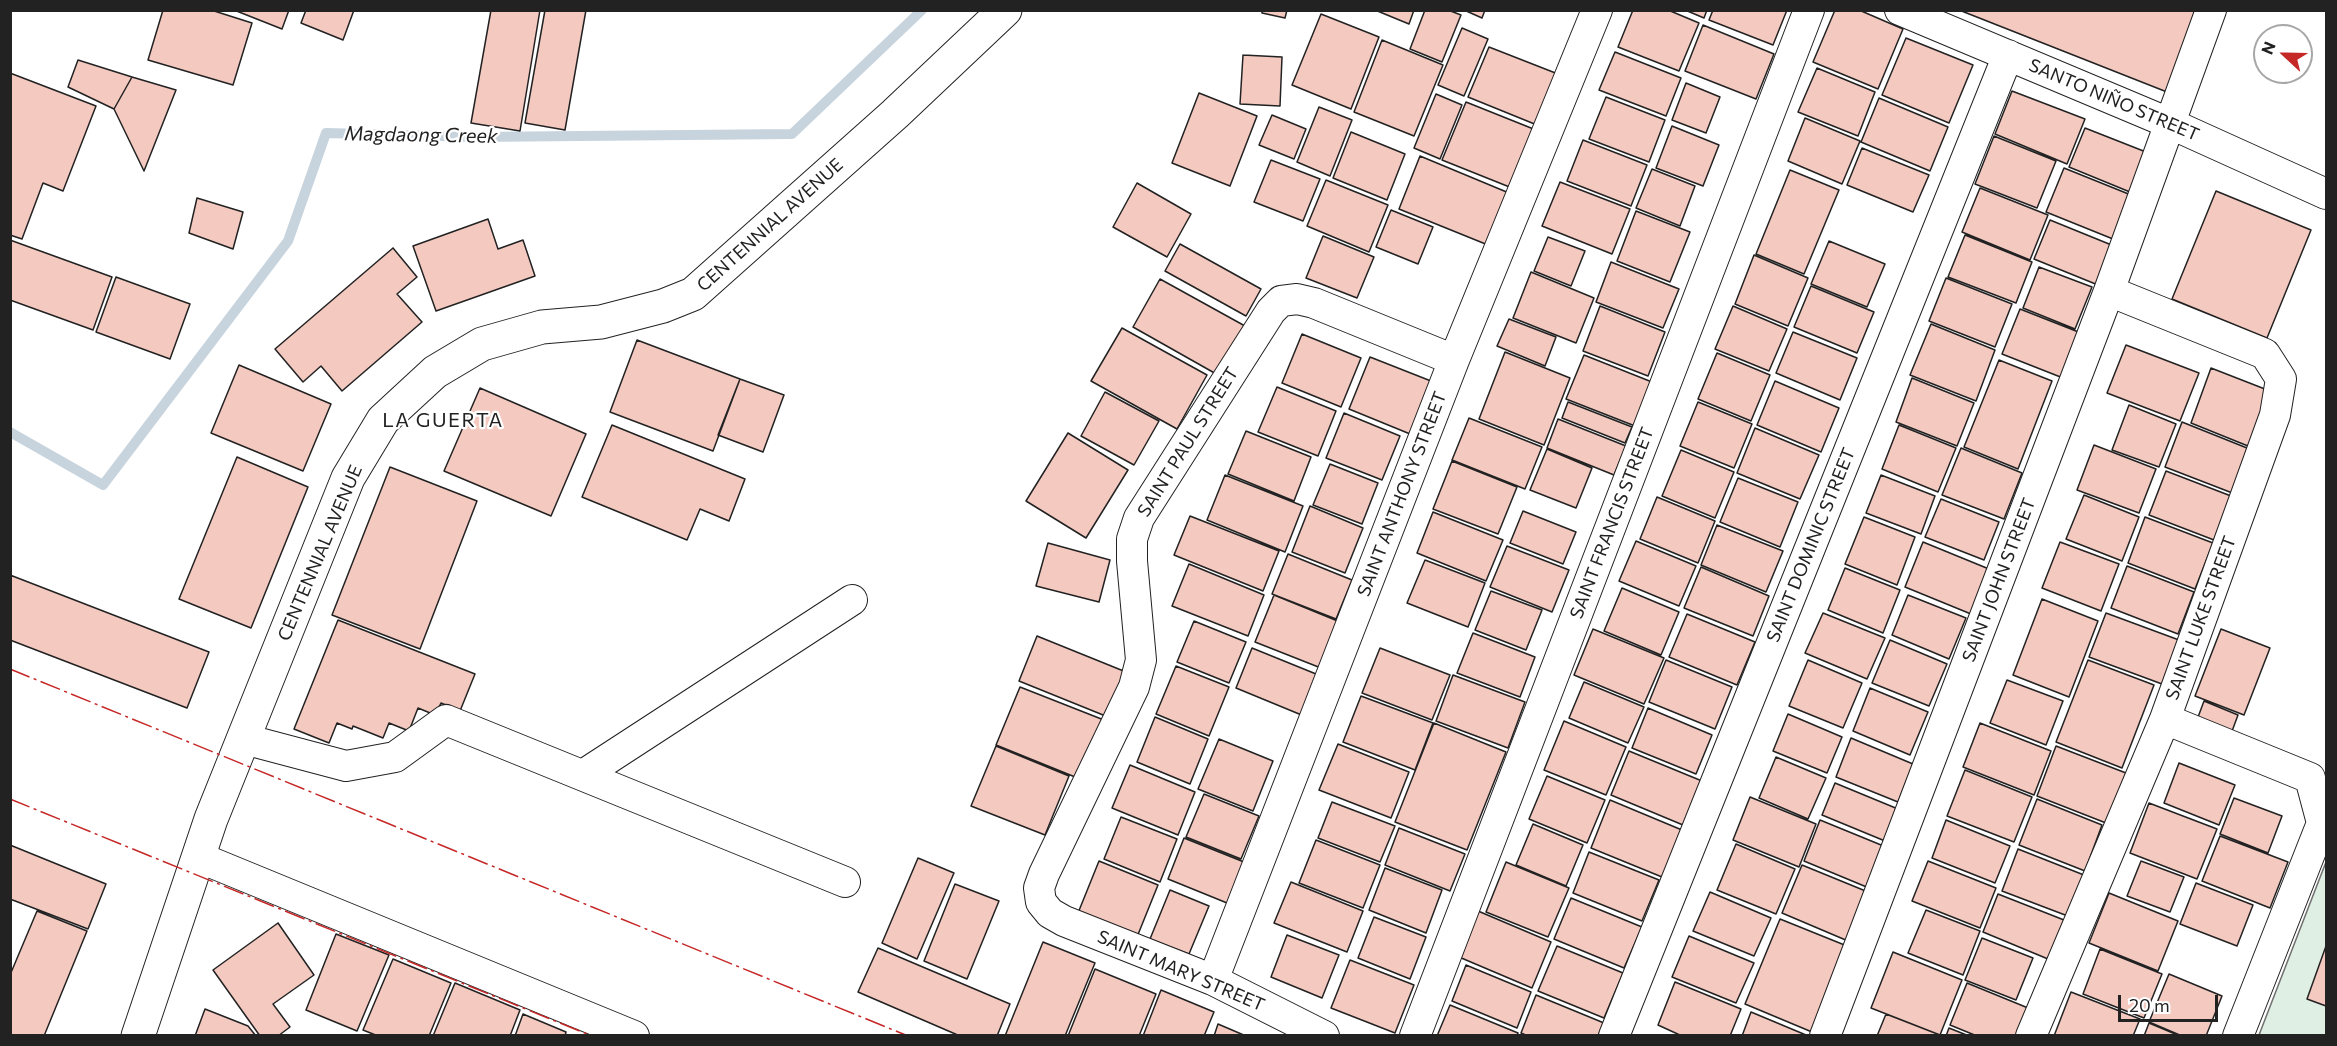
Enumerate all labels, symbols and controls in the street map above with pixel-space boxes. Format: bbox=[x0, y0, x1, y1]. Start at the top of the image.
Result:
north arrow bbox=[2253, 24, 2313, 84]
text: N bbox=[2257, 39, 2279, 57]
street label: SANTO NIÑO STREET bbox=[2026, 54, 2202, 146]
water label: Magdaong Creek bbox=[344, 122, 498, 148]
street label: CENTENNIAL AVENUE bbox=[693, 154, 847, 296]
street label: SAINT PAUL STREET bbox=[1133, 363, 1243, 521]
street label: SAINT ANTHONY STREET bbox=[1353, 388, 1451, 600]
district label: LA GUERTA bbox=[382, 408, 504, 432]
street label: SAINT FRANCIS STREET bbox=[1566, 424, 1658, 622]
street label: SAINT DOMINIC STREET bbox=[1762, 445, 1860, 645]
street label: CENTENNIAL AVENUE bbox=[273, 462, 367, 644]
street label: SAINT JOHN STREET bbox=[1958, 495, 2040, 665]
street label: SAINT LUKE STREET bbox=[2161, 533, 2241, 703]
street label: SAINT MARY STREET bbox=[1094, 926, 1268, 1016]
scale bar bbox=[2121, 983, 2222, 1021]
text: 20 m bbox=[2129, 994, 2170, 1016]

